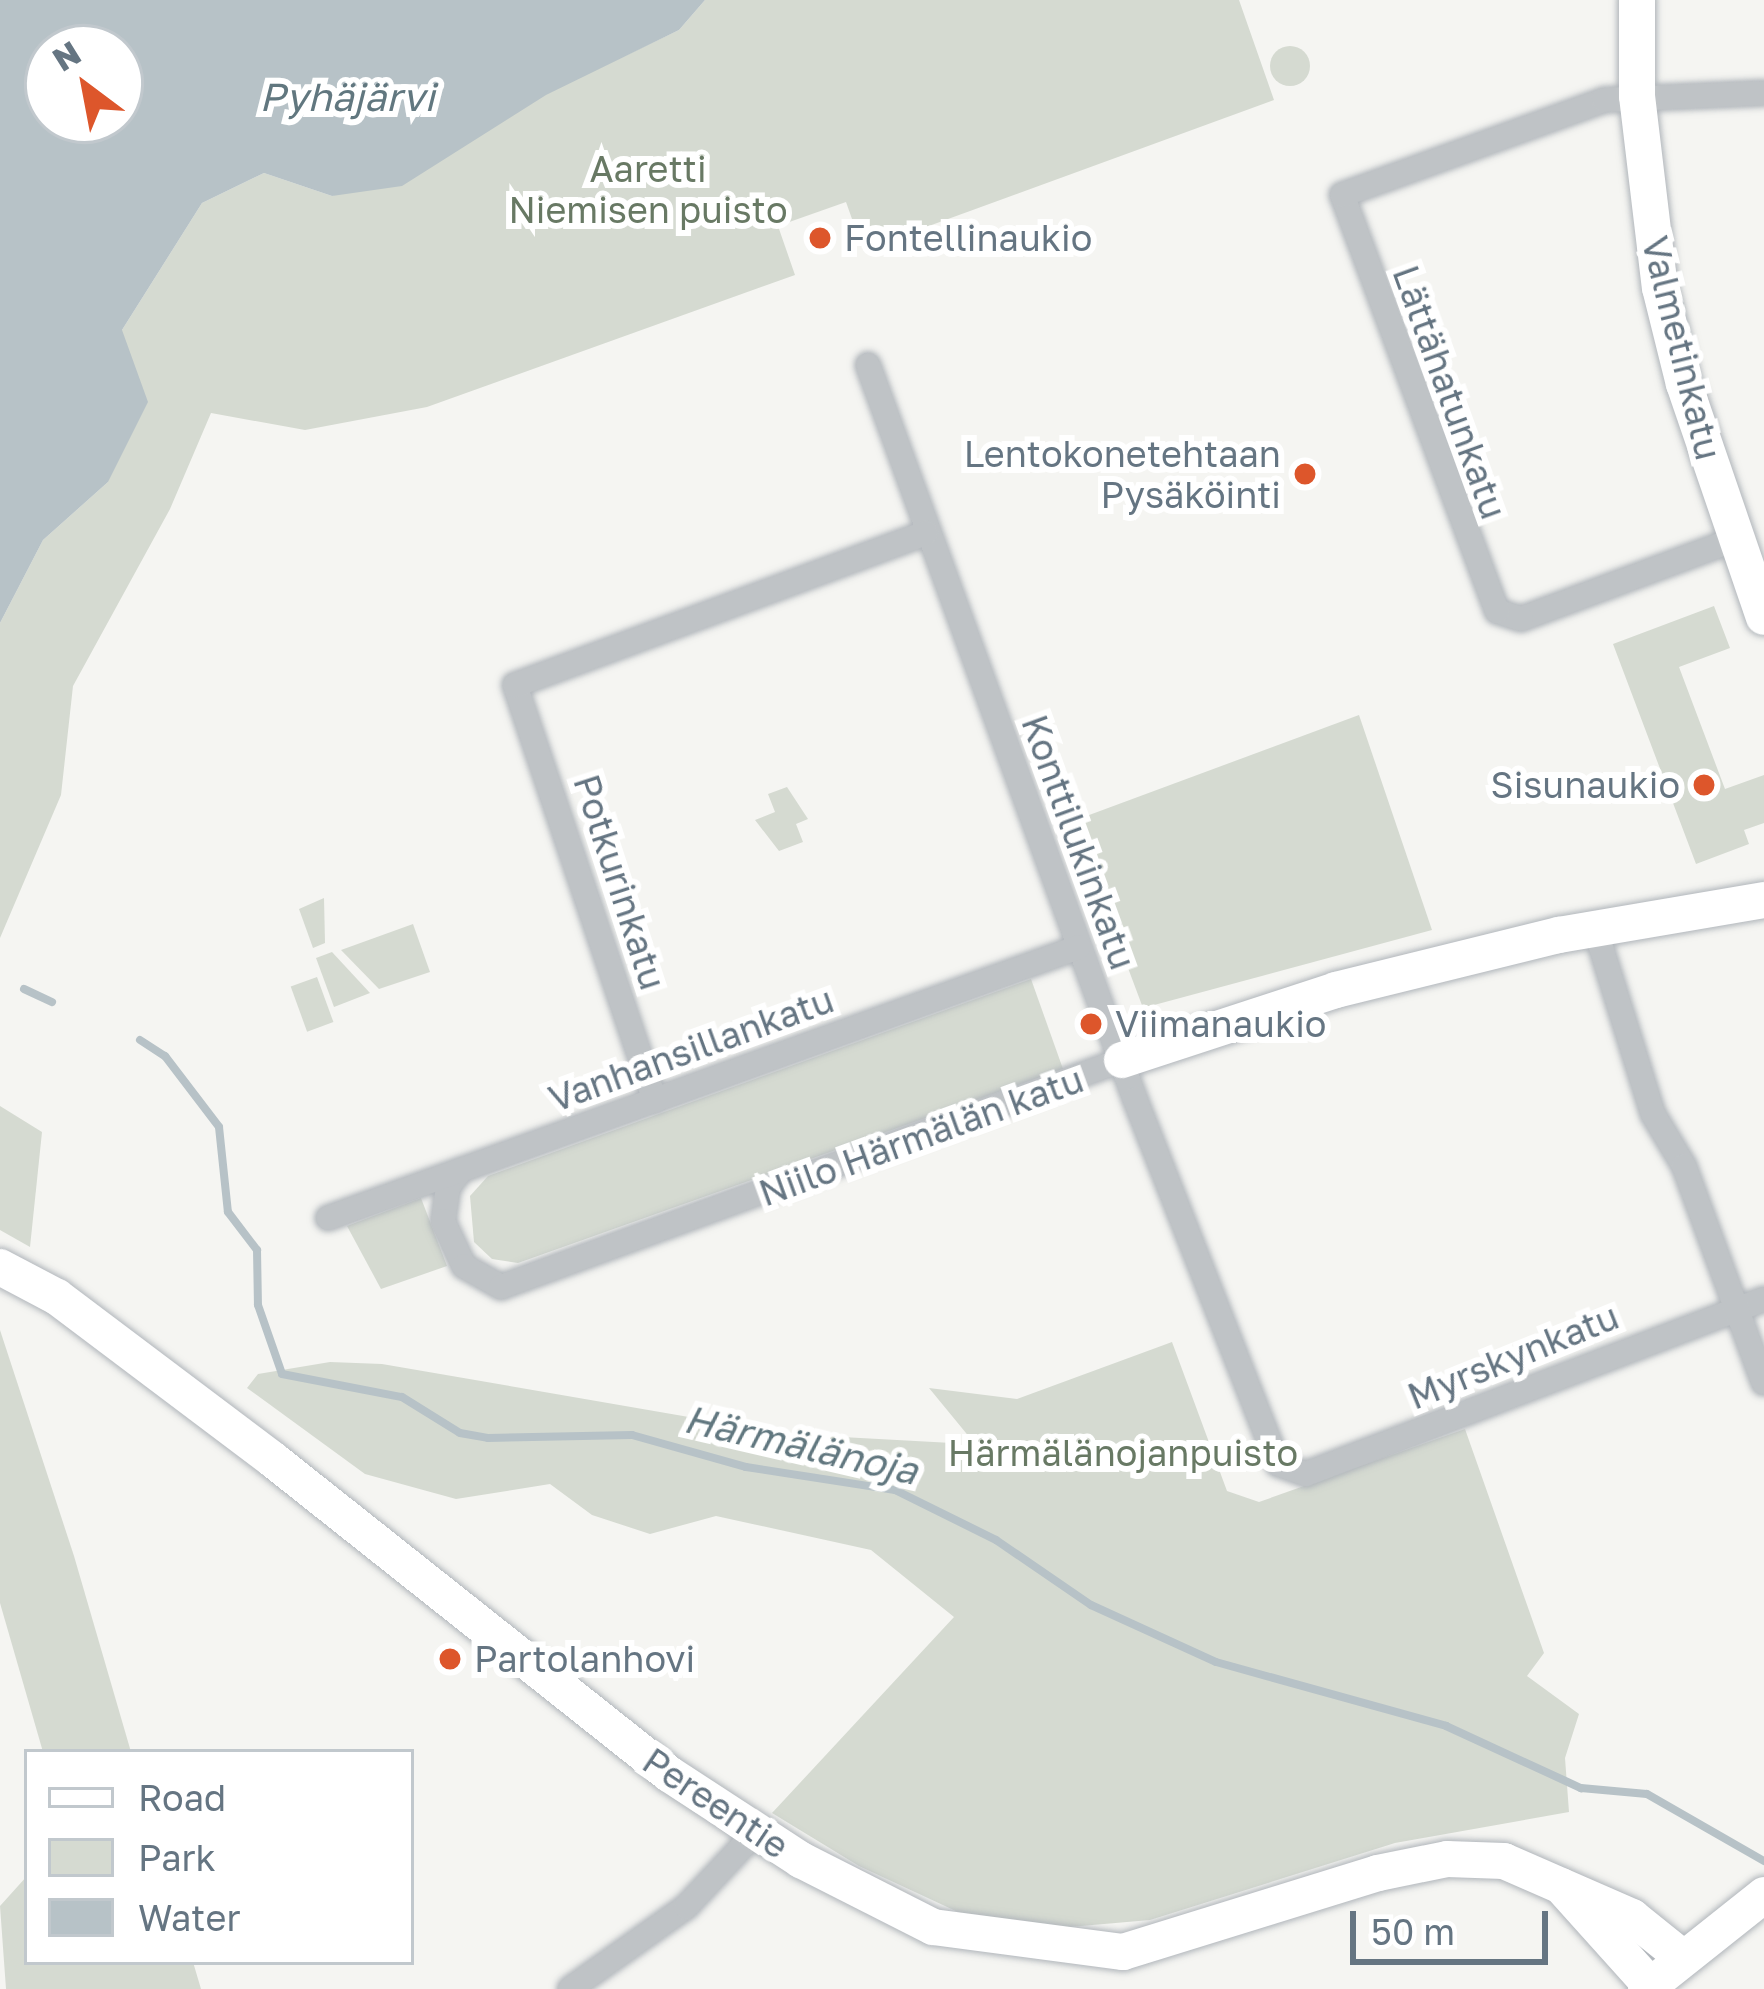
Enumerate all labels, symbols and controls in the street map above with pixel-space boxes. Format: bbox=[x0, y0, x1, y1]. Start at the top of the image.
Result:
north arrow bbox=[24, 24, 144, 144]
text: N bbox=[45, 32, 87, 79]
water label: Pyhäjärvi bbox=[259, 74, 435, 120]
park label: Aaretti Niemisen puisto bbox=[508, 146, 788, 231]
place label: Fontellinaukio bbox=[844, 216, 1092, 260]
marker: Fontellinaukio bbox=[807, 225, 833, 251]
street label: Valmetinkatu bbox=[1633, 232, 1731, 464]
street label: Lättähatunkatu bbox=[1384, 260, 1516, 524]
place label: Lentokonetehtaan Pysäköinti bbox=[964, 431, 1281, 516]
marker: Lentokonetehtaan Pysäköinti bbox=[1292, 461, 1318, 487]
street label: Konttilukinkatu bbox=[1013, 709, 1145, 975]
place label: Sisunaukio bbox=[1491, 763, 1680, 807]
street label: Potkurinkatu bbox=[565, 769, 675, 995]
marker: Sisunaukio bbox=[1691, 772, 1717, 798]
street label: Vanhansillankatu bbox=[543, 977, 839, 1121]
place label: Viimanaukio bbox=[1115, 1002, 1326, 1046]
marker: Viimanaukio bbox=[1078, 1011, 1104, 1037]
street label: Niilo Härmälän katu bbox=[753, 1057, 1089, 1215]
street label: Myrskynkatu bbox=[1401, 1294, 1625, 1418]
water label: Härmälänoja bbox=[680, 1395, 922, 1495]
park label: Härmälänojanpuisto bbox=[948, 1431, 1298, 1475]
place label: Partolanhovi bbox=[474, 1637, 695, 1681]
marker: Partolanhovi bbox=[437, 1646, 463, 1672]
street label: Pereentie bbox=[635, 1739, 797, 1867]
legend bbox=[24, 1749, 414, 1965]
text: Road bbox=[138, 1776, 226, 1819]
text: Park bbox=[138, 1836, 216, 1879]
scale bar bbox=[1356, 1887, 1554, 1961]
text: Water bbox=[138, 1896, 240, 1939]
text: 50 m bbox=[1371, 1910, 1455, 1953]

